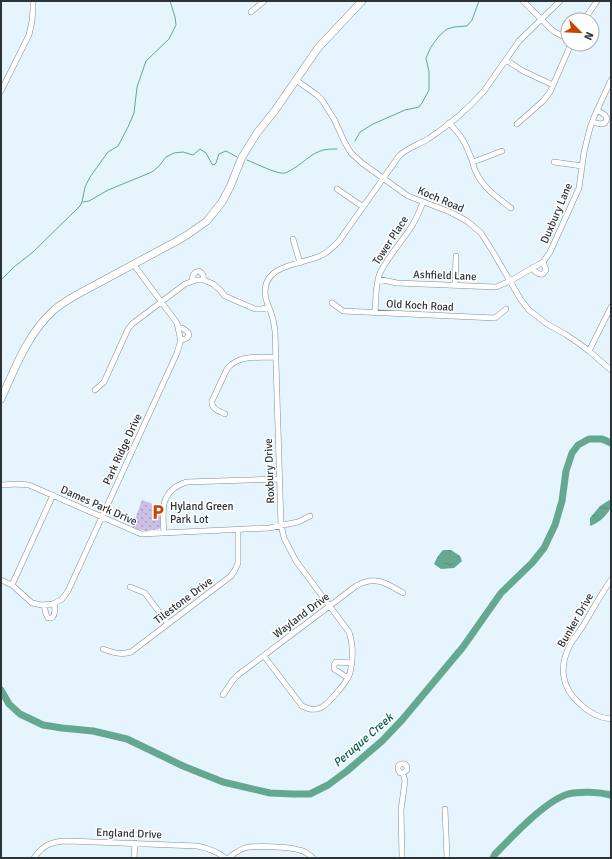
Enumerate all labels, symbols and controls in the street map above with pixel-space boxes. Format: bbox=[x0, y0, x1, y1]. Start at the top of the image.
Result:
north arrow bbox=[560, 12, 600, 52]
text: N bbox=[581, 30, 596, 42]
street label: Duxbury Lane bbox=[538, 181, 575, 245]
street label: Koch Road bbox=[416, 184, 466, 215]
street label: Tower Place bbox=[370, 213, 411, 267]
street label: Ashfield Lane bbox=[413, 268, 477, 283]
street label: Old Koch Road bbox=[386, 297, 454, 314]
street label: Park Ridge Drive bbox=[100, 411, 145, 487]
street label: Roxbury Drive bbox=[262, 438, 277, 504]
street label: Dames Park Drive bbox=[59, 483, 139, 528]
place label: Hyland Green Park Lot bbox=[170, 500, 234, 526]
parking icon: Hyland Green Park Lot bbox=[149, 503, 167, 521]
street label: Tilestone Drive bbox=[151, 574, 215, 627]
street label: Wayland Drive bbox=[271, 590, 332, 641]
street label: Bunker Drive bbox=[555, 591, 596, 650]
water label: Peruque Creek bbox=[330, 710, 397, 770]
street label: England Drive bbox=[96, 826, 162, 841]

